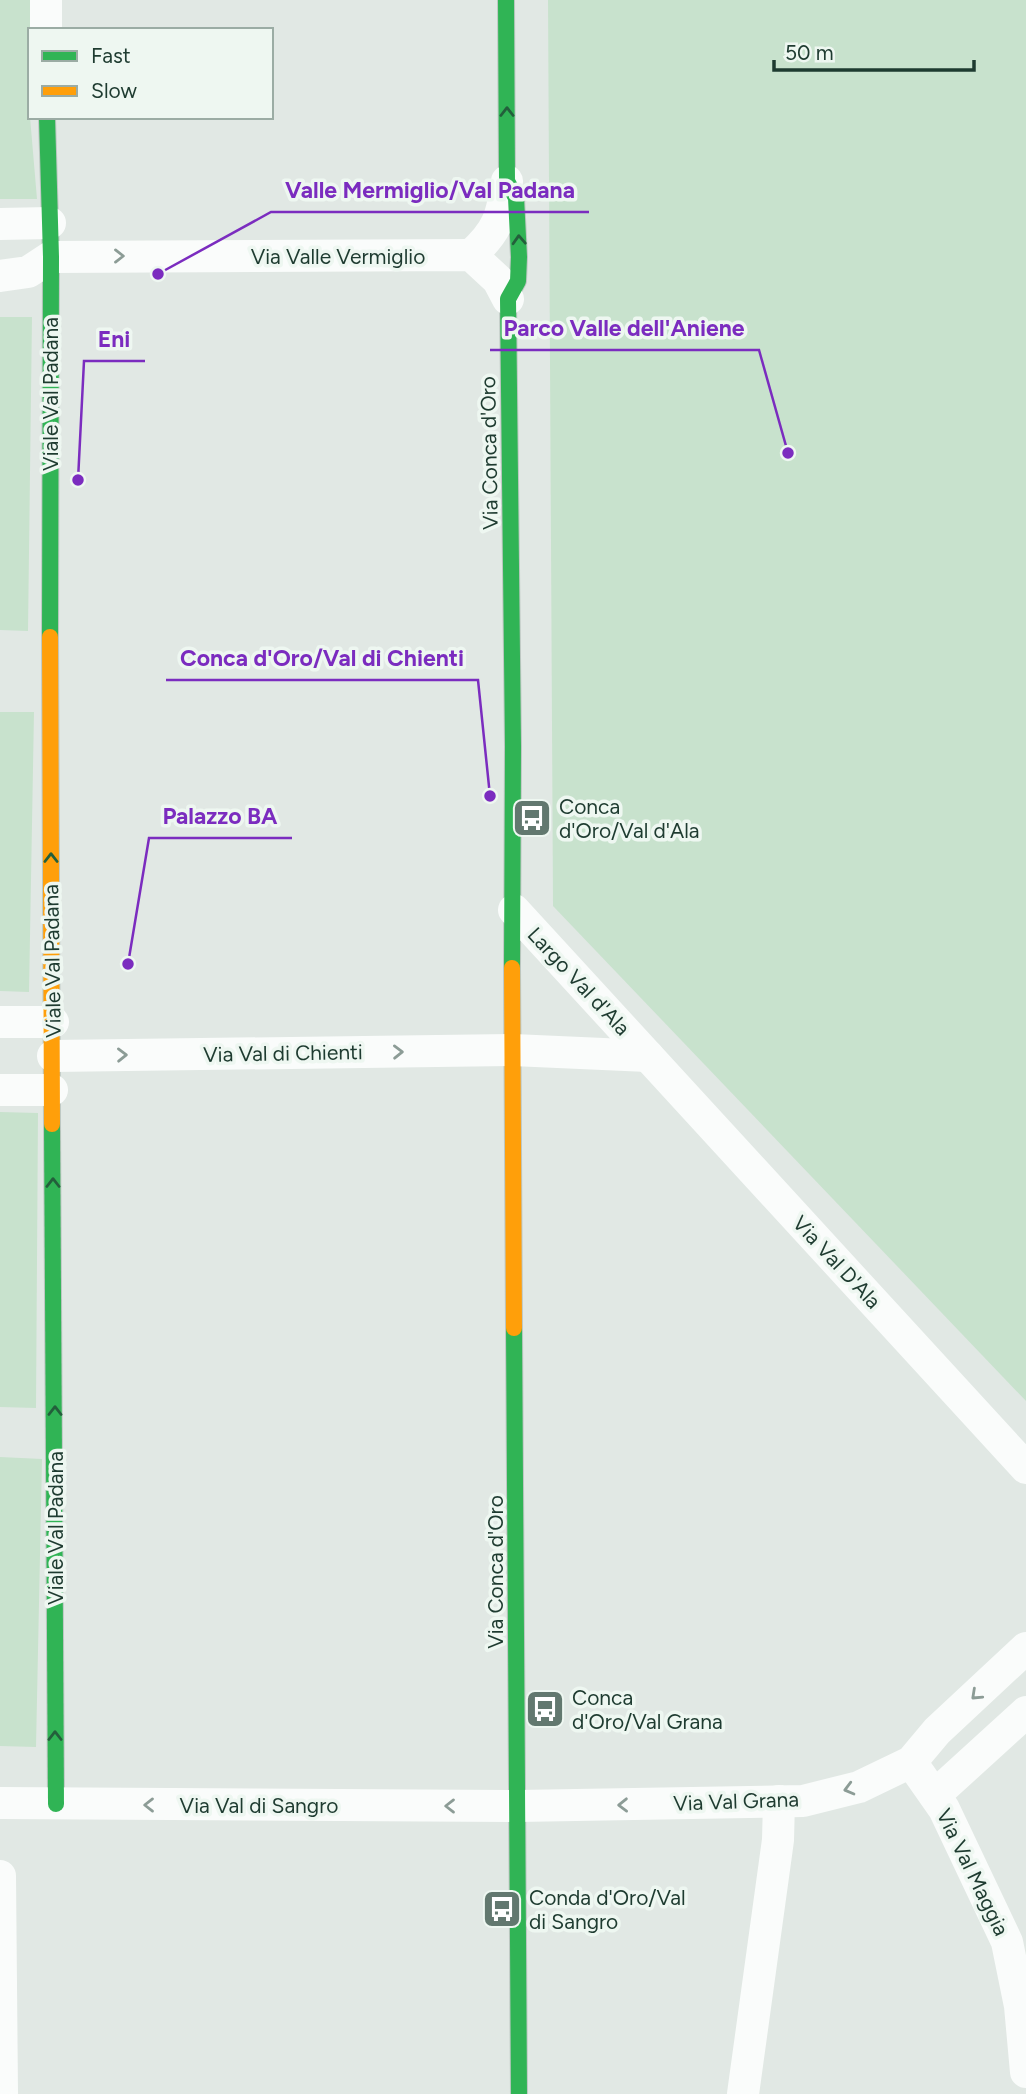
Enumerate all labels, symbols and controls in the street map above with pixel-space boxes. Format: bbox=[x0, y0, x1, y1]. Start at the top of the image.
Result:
legend bbox=[28, 28, 273, 119]
scale bar bbox=[774, 28, 974, 72]
text: 50 m bbox=[785, 40, 834, 65]
text: Fast bbox=[91, 43, 131, 68]
text: Slow bbox=[91, 78, 137, 103]
one-way arrow bbox=[499, 107, 515, 117]
callout: Valle Mermiglio/Val Padana bbox=[271, 168, 589, 212]
text: Valle Mermiglio/Val Padana bbox=[285, 176, 575, 204]
one-way arrow bbox=[511, 235, 526, 246]
street label: Via Valle Vermiglio bbox=[251, 244, 425, 269]
one-way arrow bbox=[114, 248, 125, 264]
callout: Parco Valle dell'Aniene bbox=[490, 306, 759, 350]
text: Parco Valle dell'Aniene bbox=[504, 314, 745, 342]
street label: Viale Val Padana bbox=[38, 317, 63, 471]
callout: Eni bbox=[84, 317, 145, 361]
text: Eni bbox=[98, 325, 130, 353]
street label: Via Conca d'Oro bbox=[475, 376, 503, 530]
callout: Conca d'Oro/Val di Chienti bbox=[166, 636, 478, 680]
text: Conca d'Oro/Val di Chienti bbox=[180, 644, 464, 672]
callout: Palazzo BA bbox=[149, 794, 292, 838]
place label: Conca d'Oro/Val d'Ala bbox=[559, 794, 700, 843]
bus stop icon: Conca d'Oro/Val d'Ala bbox=[511, 797, 553, 839]
text: Palazzo BA bbox=[162, 802, 278, 830]
one-way arrow bbox=[43, 852, 59, 862]
street label: Viale Val Padana bbox=[38, 884, 66, 1038]
street label: Largo Val d'Ala bbox=[523, 922, 635, 1040]
street label: Via Val di Chienti bbox=[203, 1039, 363, 1067]
one-way arrow bbox=[393, 1044, 404, 1060]
one-way arrow bbox=[117, 1047, 127, 1063]
one-way arrow bbox=[45, 1177, 61, 1188]
street label: Via Val D'Ala bbox=[788, 1210, 886, 1314]
one-way arrow bbox=[47, 1405, 62, 1416]
street label: Viale Val Padana bbox=[43, 1451, 68, 1605]
street label: Via Conca d'Oro bbox=[483, 1495, 508, 1649]
place label: Conca d'Oro/Val Grana bbox=[572, 1685, 723, 1734]
one-way arrow bbox=[971, 1686, 984, 1699]
bus stop icon: Conca d'Oro/Val Grana bbox=[524, 1688, 566, 1730]
one-way arrow bbox=[47, 1730, 63, 1741]
one-way arrow bbox=[843, 1781, 855, 1795]
street label: Via Val Grana bbox=[673, 1786, 799, 1816]
street label: Via Val di Sangro bbox=[180, 1793, 338, 1818]
one-way arrow bbox=[143, 1797, 153, 1813]
one-way arrow bbox=[617, 1797, 628, 1812]
one-way arrow bbox=[444, 1798, 454, 1814]
street label: Via Val Maggia bbox=[931, 1804, 1015, 1940]
place label: Conda d'Oro/Val di Sangro bbox=[529, 1885, 686, 1934]
bus stop icon: Conda d'Oro/Val di Sangro bbox=[481, 1888, 523, 1930]

